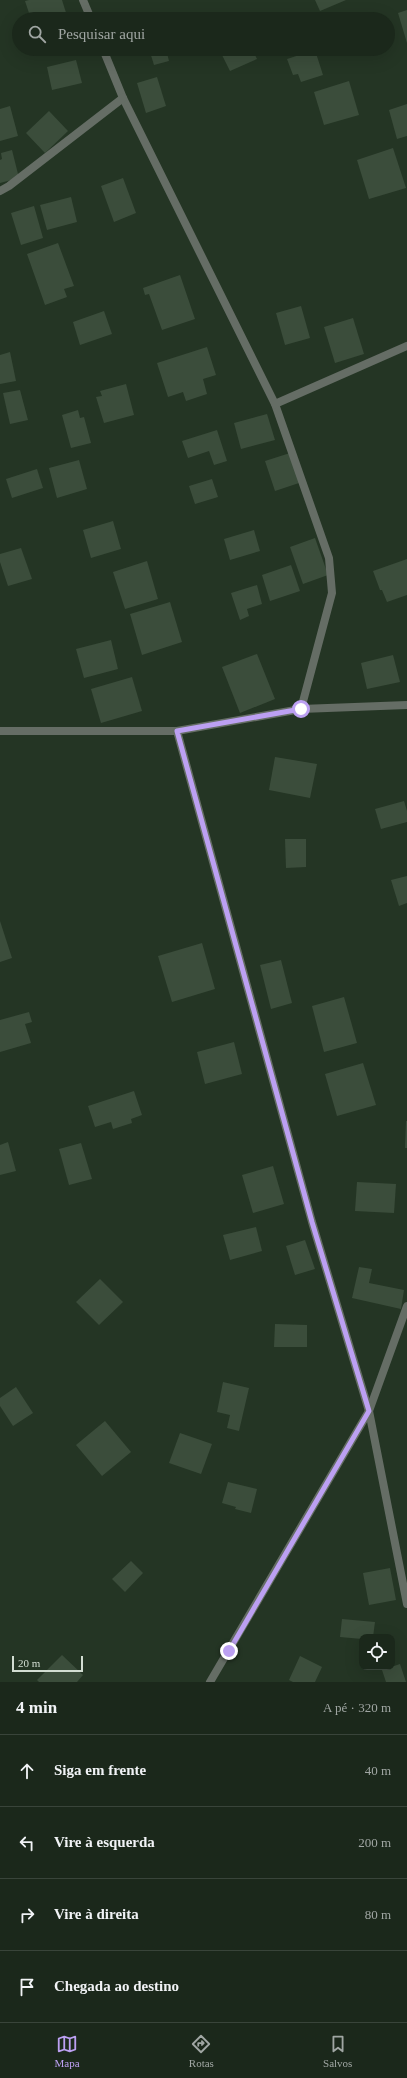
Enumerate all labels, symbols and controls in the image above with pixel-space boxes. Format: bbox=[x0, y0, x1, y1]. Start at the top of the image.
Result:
search box bbox=[12, 12, 395, 56]
icon: search bbox=[26, 23, 48, 45]
text: Pesquisar aqui bbox=[58, 26, 145, 42]
route start bbox=[292, 700, 310, 718]
map controls bbox=[359, 1634, 395, 1670]
button: locate bbox=[359, 1634, 395, 1670]
route end bbox=[220, 1642, 238, 1660]
scale bar bbox=[12, 1654, 83, 1673]
text: 20 m bbox=[18, 1657, 40, 1669]
text: 4 min bbox=[16, 1698, 57, 1717]
text: A pé · 320 m bbox=[323, 1700, 391, 1715]
icon: ahead bbox=[16, 1760, 38, 1782]
text: Siga em frente bbox=[54, 1762, 146, 1778]
text: 40 m bbox=[365, 1763, 391, 1778]
icon: left bbox=[16, 1832, 38, 1854]
text: Vire à esquerda bbox=[54, 1834, 155, 1850]
text: 200 m bbox=[358, 1835, 391, 1850]
icon: right bbox=[16, 1904, 38, 1926]
text: Vire à direita bbox=[54, 1906, 139, 1922]
text: 80 m bbox=[365, 1907, 391, 1922]
icon: arrive bbox=[16, 1976, 38, 1998]
text: Chegada ao destino bbox=[54, 1978, 179, 1994]
tab: Mapa bbox=[55, 2033, 80, 2069]
tab: Rotas bbox=[189, 2033, 214, 2069]
tab: Salvos bbox=[323, 2033, 352, 2069]

